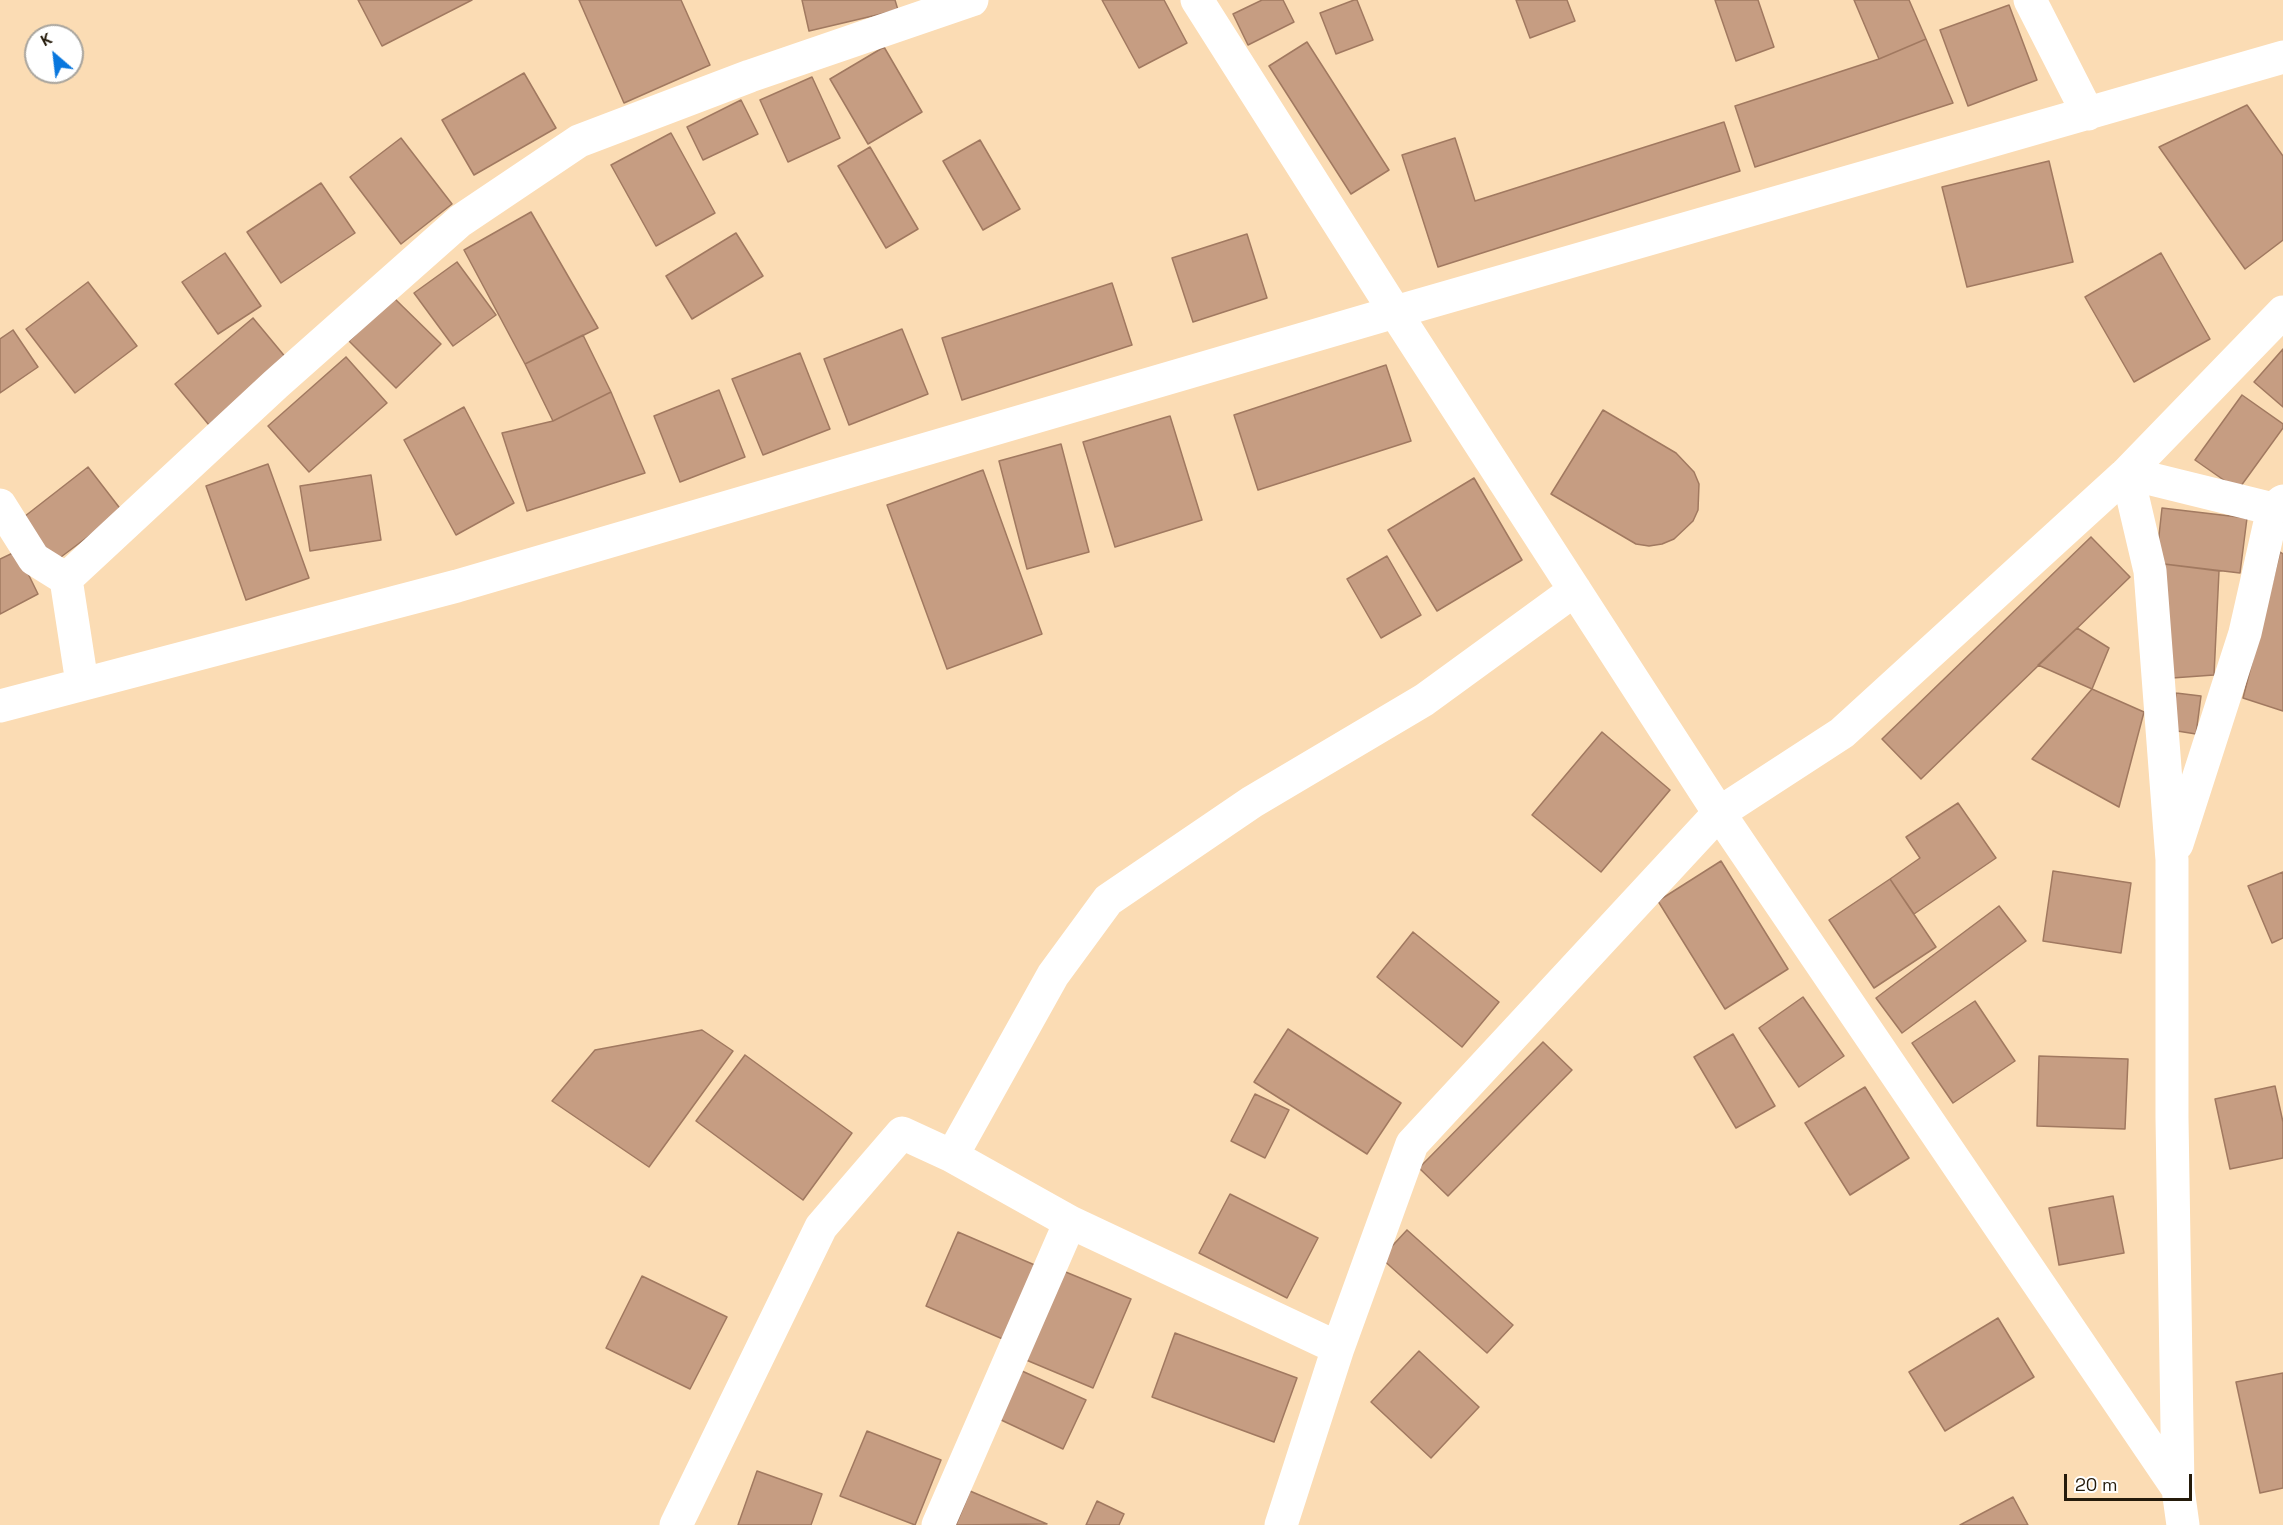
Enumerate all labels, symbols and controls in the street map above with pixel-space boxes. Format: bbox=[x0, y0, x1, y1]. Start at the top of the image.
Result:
north arrow bbox=[24, 24, 84, 84]
text: K bbox=[37, 28, 56, 51]
scale bar bbox=[2067, 1462, 2194, 1500]
text: 20 m bbox=[2075, 1473, 2118, 1496]

